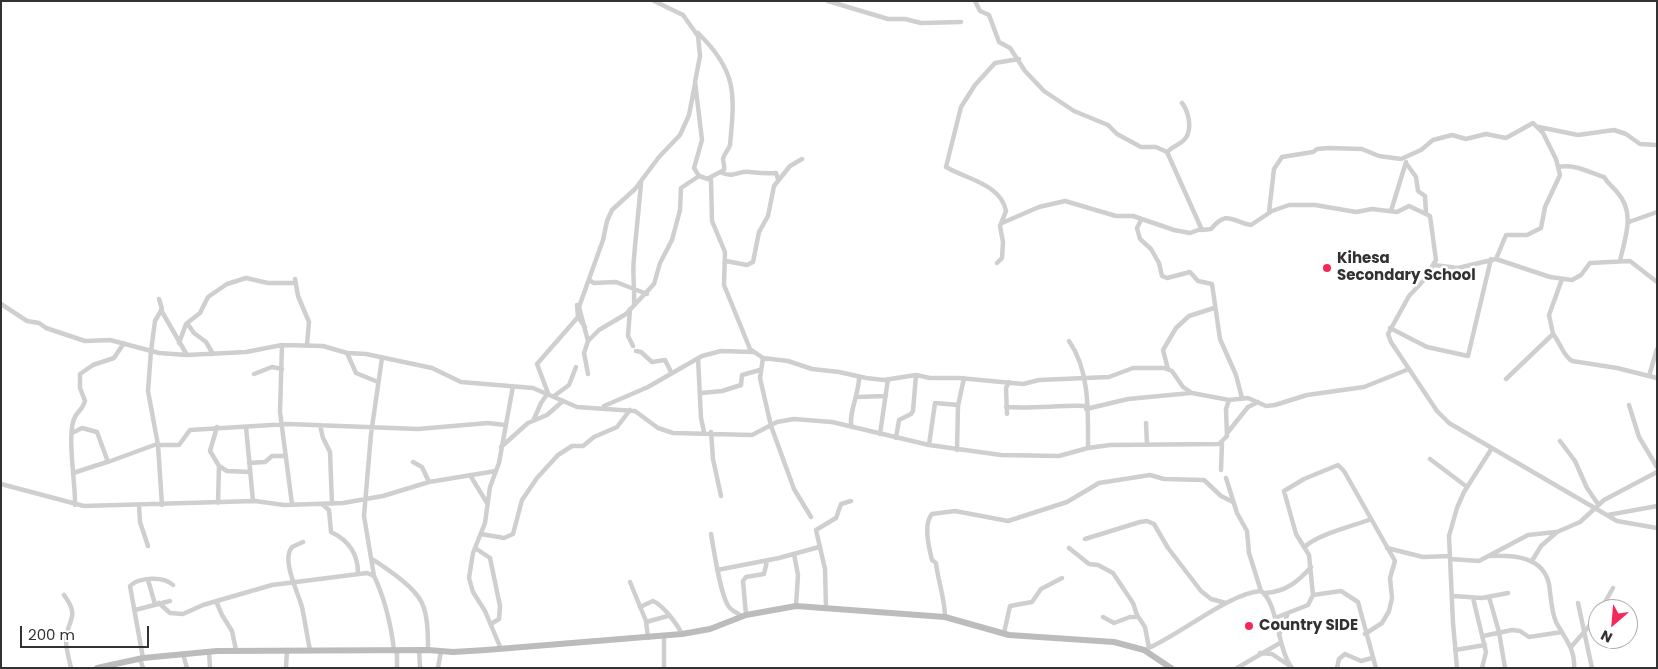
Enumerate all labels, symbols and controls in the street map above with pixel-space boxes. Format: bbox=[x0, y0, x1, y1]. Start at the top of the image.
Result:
place label: Kihesa Secondary School bbox=[1337, 250, 1476, 285]
marker: Kihesa Secondary School bbox=[1321, 262, 1333, 274]
north arrow bbox=[1588, 599, 1638, 649]
scale bar bbox=[22, 616, 151, 648]
place label: Country SIDE bbox=[1259, 617, 1358, 635]
marker: Country SIDE bbox=[1243, 620, 1255, 632]
text: 200 m bbox=[28, 624, 75, 645]
text: N bbox=[1597, 625, 1616, 648]

